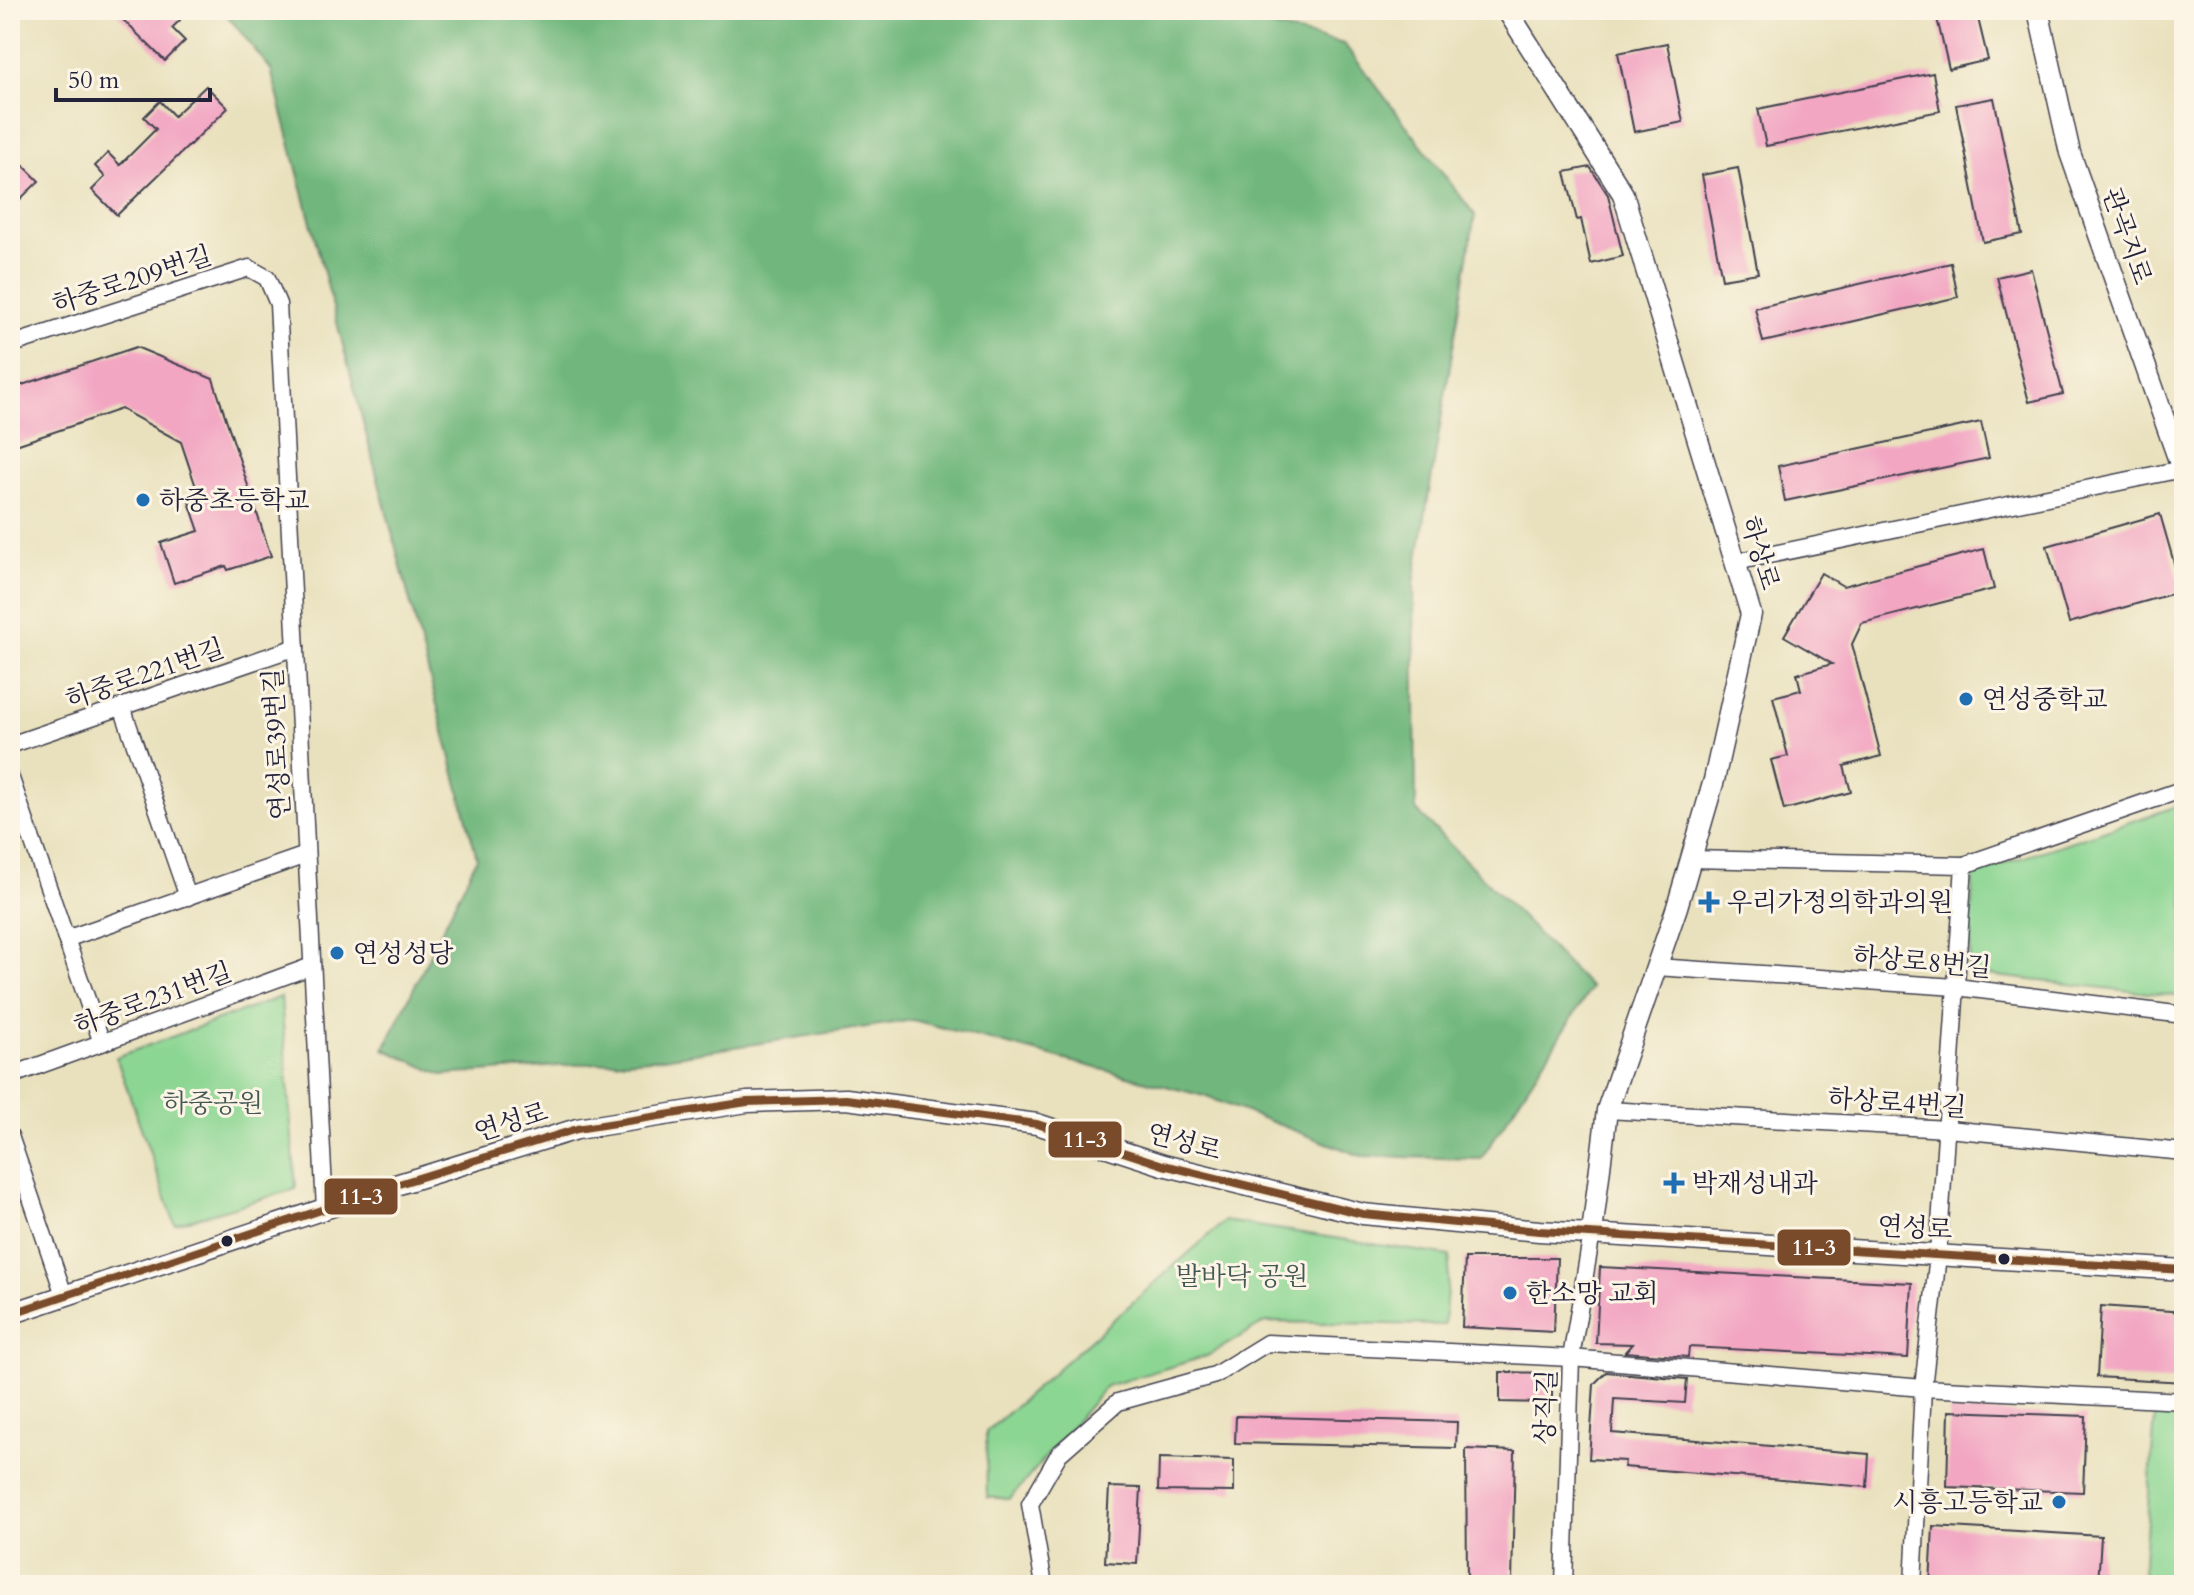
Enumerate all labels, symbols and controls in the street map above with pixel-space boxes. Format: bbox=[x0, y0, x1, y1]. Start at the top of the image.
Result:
scale bar bbox=[56, 52, 210, 102]
text: 50 m bbox=[68, 64, 120, 97]
street label: 관곡지로 bbox=[2094, 183, 2160, 289]
street label: 하중로209번길 bbox=[48, 238, 216, 322]
place label: 하중초등학교 bbox=[159, 483, 310, 518]
marker: 하중초등학교 bbox=[134, 491, 152, 509]
street label: 하상로 bbox=[1732, 512, 1788, 594]
street label: 하중로221번길 bbox=[61, 631, 229, 717]
street label: 연성로39번길 bbox=[256, 667, 298, 821]
place label: 연성중학교 bbox=[1982, 682, 2108, 717]
marker: 연성중학교 bbox=[1957, 690, 1975, 708]
place label: 우리가정의학과의원 bbox=[1727, 885, 1953, 920]
marker: 우리가정의학과의원 bbox=[1698, 891, 1720, 913]
place label: 연성성당 bbox=[353, 936, 453, 971]
street label: 하상로8번길 bbox=[1851, 939, 1993, 985]
marker: 연성성당 bbox=[328, 944, 346, 962]
street label: 하중로231번길 bbox=[69, 954, 237, 1044]
street label: 하상로4번길 bbox=[1826, 1081, 1968, 1125]
park label: 하중공원 bbox=[163, 1086, 263, 1121]
street label: 연성로 bbox=[470, 1094, 552, 1150]
street label: 연성로 bbox=[1143, 1115, 1225, 1169]
line badge: 11-3 bbox=[1047, 1120, 1123, 1159]
text: 11-3 bbox=[1063, 1125, 1107, 1155]
place label: 박재성내과 bbox=[1692, 1166, 1818, 1201]
marker: 박재성내과 bbox=[1663, 1172, 1685, 1194]
line badge: 11-3 bbox=[323, 1177, 399, 1216]
text: 11-3 bbox=[339, 1182, 383, 1212]
street label: 연성로 bbox=[1876, 1209, 1954, 1247]
line badge: 11-3 bbox=[1776, 1228, 1852, 1267]
unlabelled marker bbox=[219, 1233, 235, 1249]
text: 11-3 bbox=[1792, 1233, 1836, 1263]
unlabelled marker bbox=[1996, 1251, 2012, 1267]
park label: 발바닥 공원 bbox=[1176, 1259, 1308, 1294]
place label: 한소망 교회 bbox=[1526, 1276, 1659, 1311]
marker: 한소망 교회 bbox=[1501, 1284, 1519, 1302]
street label: 상직길 bbox=[1527, 1369, 1565, 1445]
place label: 시흥고등학교 bbox=[1892, 1485, 2043, 1520]
marker: 시흥고등학교 bbox=[2050, 1493, 2068, 1511]

